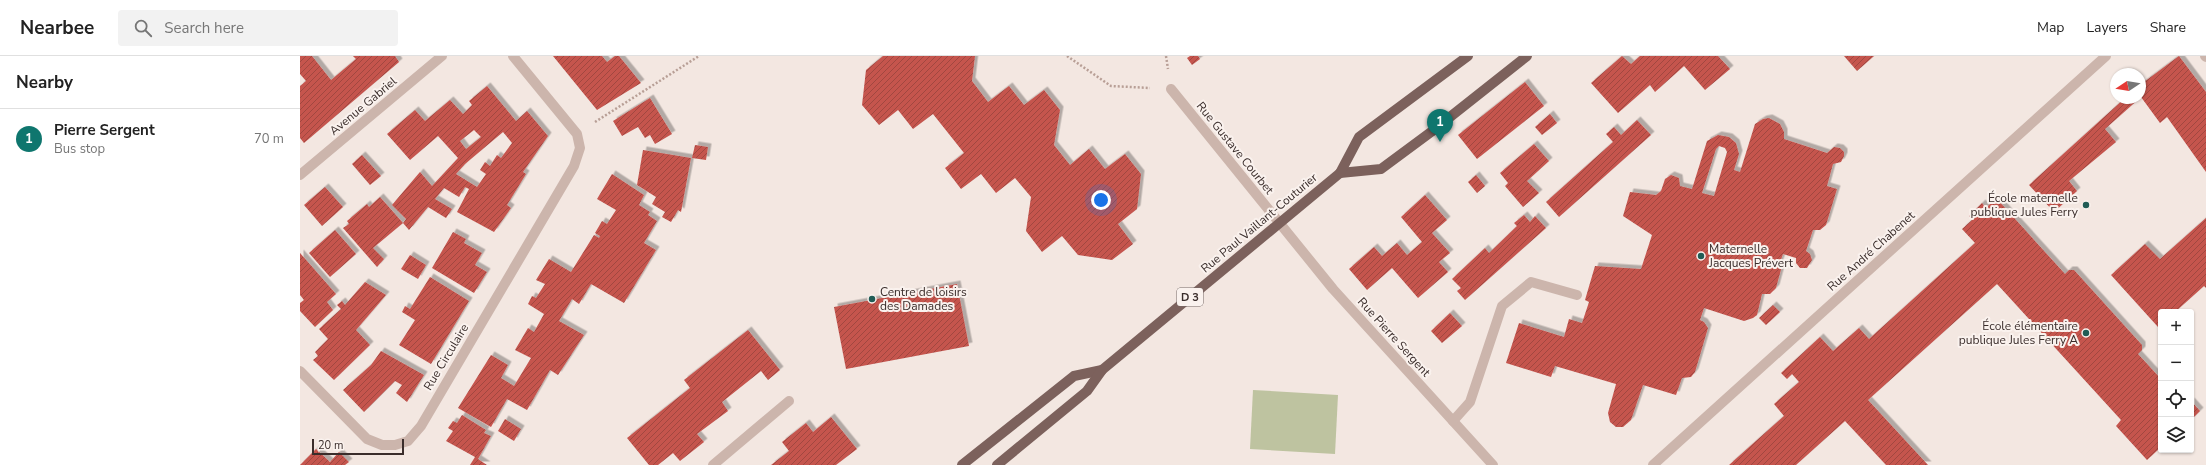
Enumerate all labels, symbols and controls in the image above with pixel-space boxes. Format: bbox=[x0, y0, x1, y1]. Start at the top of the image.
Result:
search box bbox=[118, 10, 398, 46]
text: Nearbee bbox=[20, 15, 94, 41]
icon: search bbox=[132, 17, 154, 39]
text: Search here bbox=[164, 18, 244, 38]
text: Map bbox=[2037, 18, 2064, 37]
text: Layers bbox=[2086, 18, 2128, 37]
text: Share bbox=[2150, 18, 2186, 37]
north arrow bbox=[2110, 68, 2146, 104]
text: Nearby bbox=[16, 71, 73, 94]
street label: Avenue Gabriel bbox=[326, 73, 400, 139]
street label: Rue Gustave Courbet bbox=[1193, 99, 1278, 198]
pin: 1 bbox=[1427, 109, 1453, 142]
text: Pierre Sergent bbox=[54, 120, 155, 140]
text: 1 bbox=[25, 130, 33, 148]
text: 70 m bbox=[254, 130, 284, 148]
text: Bus stop bbox=[54, 140, 105, 158]
street label: Rue Paul Vaillant-Couturier bbox=[1197, 169, 1321, 276]
your location bbox=[1091, 190, 1111, 210]
place label: École maternelle publique Jules Ferry bbox=[1971, 190, 2079, 220]
marker: École maternelle publique Jules Ferry bbox=[2081, 200, 2091, 210]
street label: Rue André Chabenet bbox=[1824, 207, 1919, 295]
place label: Maternelle Jacques Prévert bbox=[1708, 241, 1794, 271]
marker: Maternelle Jacques Prévert bbox=[1696, 251, 1706, 261]
place label: Centre de loisirs des Damades bbox=[880, 284, 967, 314]
road number: D 3 bbox=[1177, 288, 1203, 306]
marker: Centre de loisirs des Damades bbox=[867, 294, 877, 304]
street label: Rue Pierre Sergent bbox=[1354, 294, 1434, 381]
map controls bbox=[2158, 309, 2194, 453]
button: + bbox=[2158, 309, 2194, 345]
place label: École élémentaire publique Jules Ferry A bbox=[1959, 318, 2078, 348]
street label: Rue Circulaire bbox=[420, 321, 472, 393]
marker: École élémentaire publique Jules Ferry A bbox=[2081, 328, 2091, 338]
button: − bbox=[2158, 345, 2194, 381]
button: locate bbox=[2158, 381, 2194, 417]
button: layers bbox=[2158, 417, 2194, 453]
scale bar bbox=[312, 437, 404, 456]
text: 20 m bbox=[318, 438, 343, 453]

